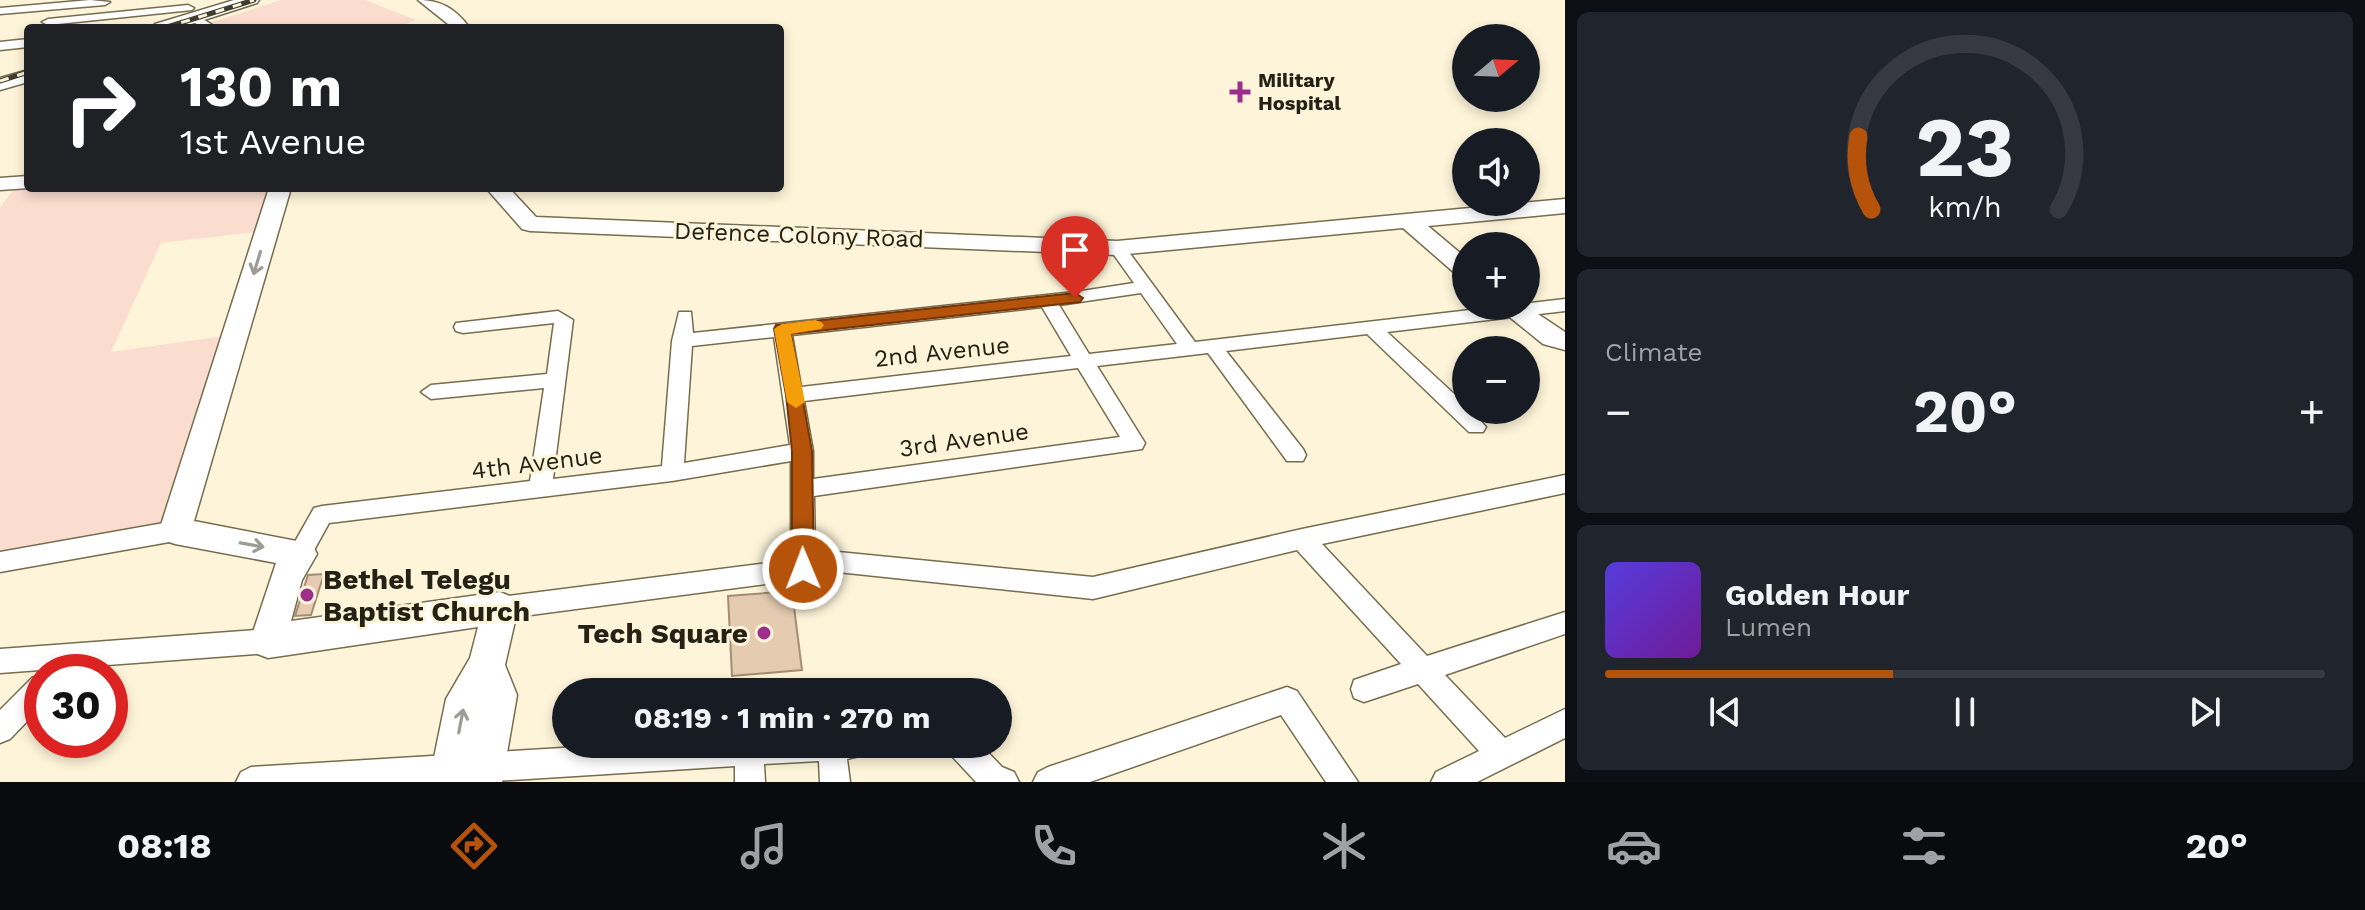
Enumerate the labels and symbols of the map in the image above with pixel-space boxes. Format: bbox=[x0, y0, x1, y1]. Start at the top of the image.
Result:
north arrow bbox=[1452, 24, 1540, 112]
place label: Military Hospital bbox=[1258, 68, 1341, 115]
marker: Military Hospital bbox=[1229, 81, 1251, 103]
pin bbox=[1041, 216, 1109, 298]
street label: Defence Colony Road bbox=[674, 217, 924, 253]
one-way arrow bbox=[249, 249, 264, 275]
street label: 2nd Avenue bbox=[873, 331, 1011, 373]
street label: 3rd Avenue bbox=[897, 417, 1031, 463]
street label: 4th Avenue bbox=[470, 441, 604, 485]
position arrow bbox=[761, 527, 845, 611]
one-way arrow bbox=[238, 539, 264, 554]
place label: Bethel Telegu Baptist Church bbox=[323, 563, 530, 628]
marker: Bethel Telegu Baptist Church bbox=[298, 586, 316, 604]
place label: Tech Square bbox=[578, 617, 748, 650]
marker: Tech Square bbox=[755, 624, 773, 642]
speed limit sign: 30 bbox=[24, 654, 128, 758]
one-way arrow bbox=[454, 708, 469, 734]

